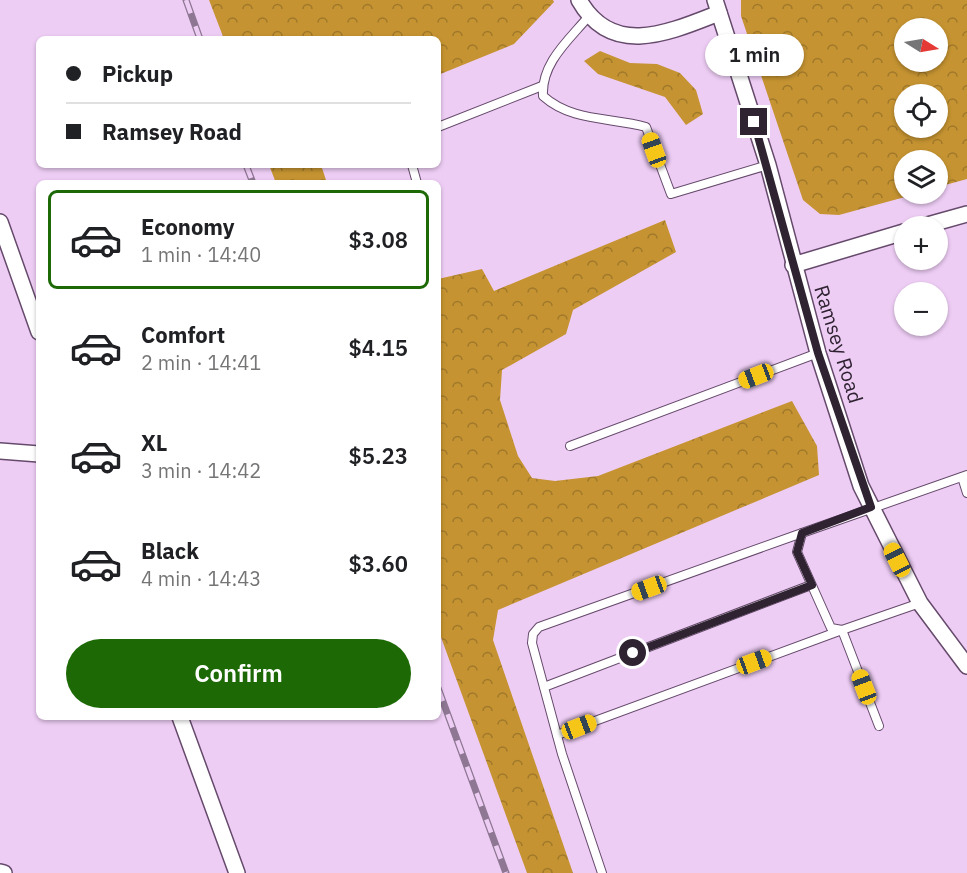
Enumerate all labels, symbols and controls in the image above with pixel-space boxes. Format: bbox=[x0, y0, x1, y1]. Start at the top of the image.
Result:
north arrow bbox=[894, 18, 948, 72]
map controls bbox=[894, 18, 948, 336]
callout: 1 min bbox=[704, 35, 804, 77]
text: 1 min bbox=[729, 41, 780, 68]
text: Pickup bbox=[102, 59, 173, 88]
button: locate bbox=[894, 84, 948, 138]
route end bbox=[740, 108, 767, 135]
text: Ramsey Road bbox=[102, 117, 242, 146]
car bbox=[639, 130, 669, 170]
button: layers bbox=[894, 150, 948, 204]
text: Economy bbox=[141, 212, 235, 241]
icon: car bbox=[69, 213, 123, 267]
button: + bbox=[894, 216, 948, 270]
text: $3.08 bbox=[349, 225, 408, 254]
text: 1 min · 14:40 bbox=[141, 241, 261, 268]
street label: Ramsey Road bbox=[808, 282, 870, 406]
button: − bbox=[894, 282, 948, 336]
text: Comfort bbox=[141, 320, 225, 349]
icon: car bbox=[69, 321, 123, 375]
text: $4.15 bbox=[349, 333, 408, 362]
text: 2 min · 14:41 bbox=[141, 349, 261, 376]
car bbox=[736, 361, 776, 391]
text: XL bbox=[141, 428, 167, 457]
icon: car bbox=[69, 429, 123, 483]
text: $5.23 bbox=[349, 441, 408, 470]
text: 3 min · 14:42 bbox=[141, 457, 261, 484]
text: Black bbox=[141, 536, 199, 565]
icon: car bbox=[69, 537, 123, 591]
car bbox=[881, 540, 913, 580]
text: $3.60 bbox=[349, 549, 408, 578]
text: 4 min · 14:43 bbox=[141, 565, 261, 592]
car bbox=[629, 573, 669, 603]
button: Confirm bbox=[66, 639, 411, 708]
route start bbox=[619, 639, 646, 666]
car bbox=[734, 647, 774, 677]
car bbox=[849, 667, 879, 707]
car bbox=[559, 712, 599, 742]

